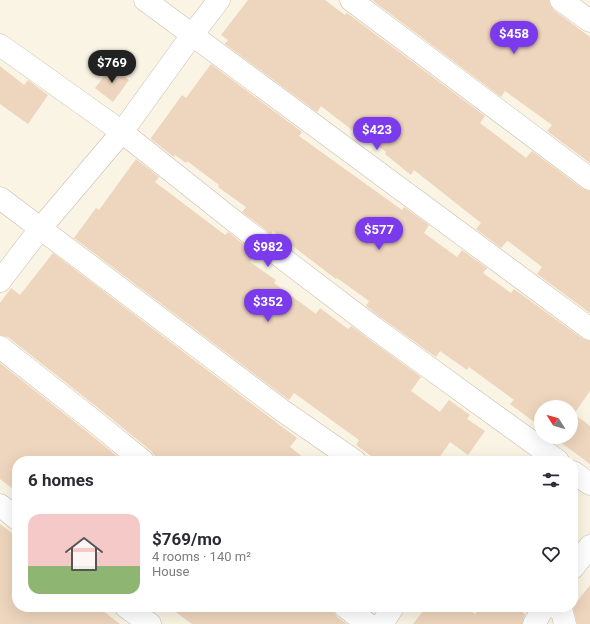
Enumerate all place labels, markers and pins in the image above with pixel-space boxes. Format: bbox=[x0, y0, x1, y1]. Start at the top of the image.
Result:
pin: $458 bbox=[490, 21, 538, 55]
pin: $769 bbox=[88, 50, 136, 84]
pin: $423 bbox=[353, 117, 401, 151]
pin: $577 bbox=[355, 217, 403, 251]
pin: $982 bbox=[244, 234, 292, 268]
pin: $352 bbox=[244, 289, 292, 323]

